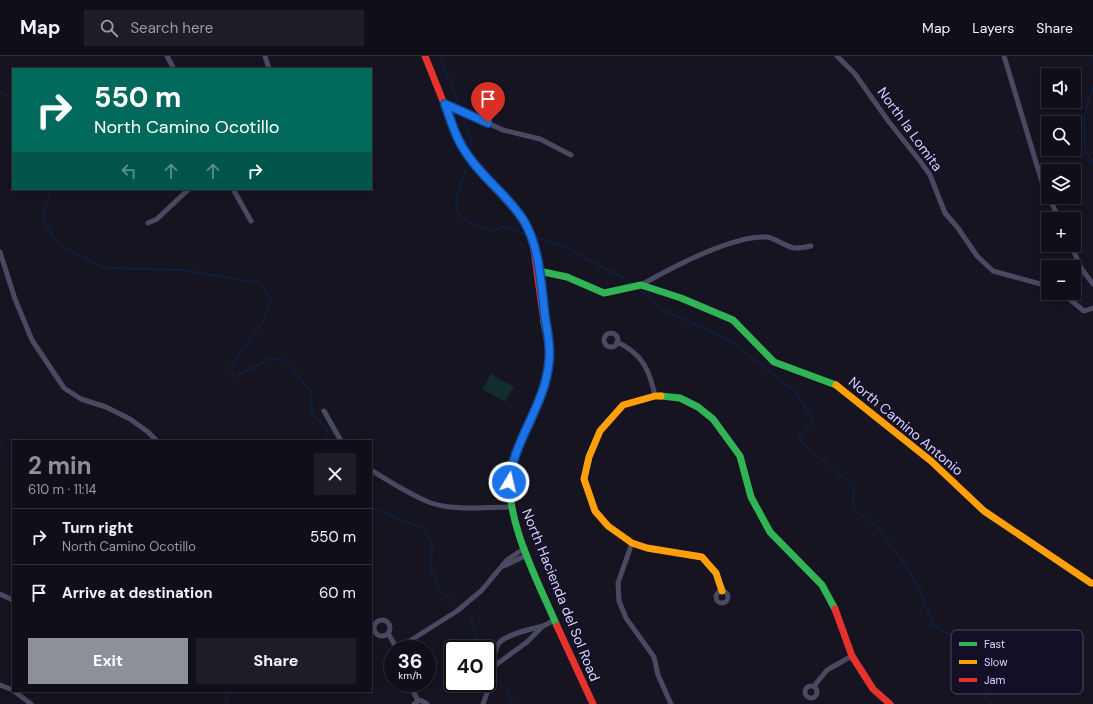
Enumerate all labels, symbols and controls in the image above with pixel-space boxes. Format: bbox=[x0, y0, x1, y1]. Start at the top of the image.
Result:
search box bbox=[84, 10, 364, 46]
text: Map bbox=[20, 15, 60, 40]
icon: search bbox=[98, 17, 120, 39]
text: Search here bbox=[130, 18, 213, 38]
text: Map bbox=[922, 19, 950, 37]
text: Layers bbox=[972, 19, 1014, 37]
text: Share bbox=[1036, 19, 1073, 37]
map controls bbox=[1041, 68, 1081, 300]
button: sound bbox=[1041, 68, 1081, 108]
text: 550 m bbox=[94, 79, 181, 116]
pin bbox=[471, 82, 505, 123]
icon: right bbox=[28, 84, 80, 136]
street label: North la Lomita bbox=[874, 84, 946, 174]
icon: arrive bbox=[477, 88, 499, 110]
text: North Camino Ocotillo bbox=[94, 115, 279, 139]
button: search bbox=[1041, 116, 1081, 156]
icon: left bbox=[118, 160, 140, 182]
icon: ahead bbox=[160, 160, 182, 182]
icon: ahead bbox=[202, 160, 224, 182]
icon: right bbox=[244, 160, 266, 182]
button: layers bbox=[1041, 164, 1081, 204]
button: + bbox=[1041, 212, 1081, 252]
button: − bbox=[1041, 260, 1081, 300]
street label: North Camino Antonio bbox=[845, 373, 967, 479]
text: 2 min bbox=[28, 450, 91, 481]
button: close bbox=[314, 453, 356, 495]
position arrow bbox=[488, 461, 530, 503]
text: 610 m · 11:14 bbox=[28, 481, 96, 498]
street label: North Hacienda del Sol Road bbox=[518, 506, 604, 684]
text: Turn right bbox=[62, 518, 133, 538]
icon: right bbox=[28, 526, 50, 548]
text: 550 m bbox=[310, 527, 356, 547]
text: North Camino Ocotillo bbox=[62, 538, 196, 555]
icon: arrive bbox=[28, 582, 50, 604]
text: Arrive at destination bbox=[62, 583, 213, 603]
text: 60 m bbox=[319, 583, 356, 603]
legend bbox=[951, 630, 1083, 694]
text: Fast bbox=[984, 637, 1005, 651]
button: Exit bbox=[28, 638, 188, 684]
button: Share bbox=[196, 638, 356, 684]
speed limit sign: 40 bbox=[444, 640, 496, 692]
text: 36 bbox=[398, 648, 422, 674]
text: Slow bbox=[984, 655, 1008, 669]
text: km/h bbox=[398, 669, 422, 682]
text: Jam bbox=[984, 673, 1005, 687]

